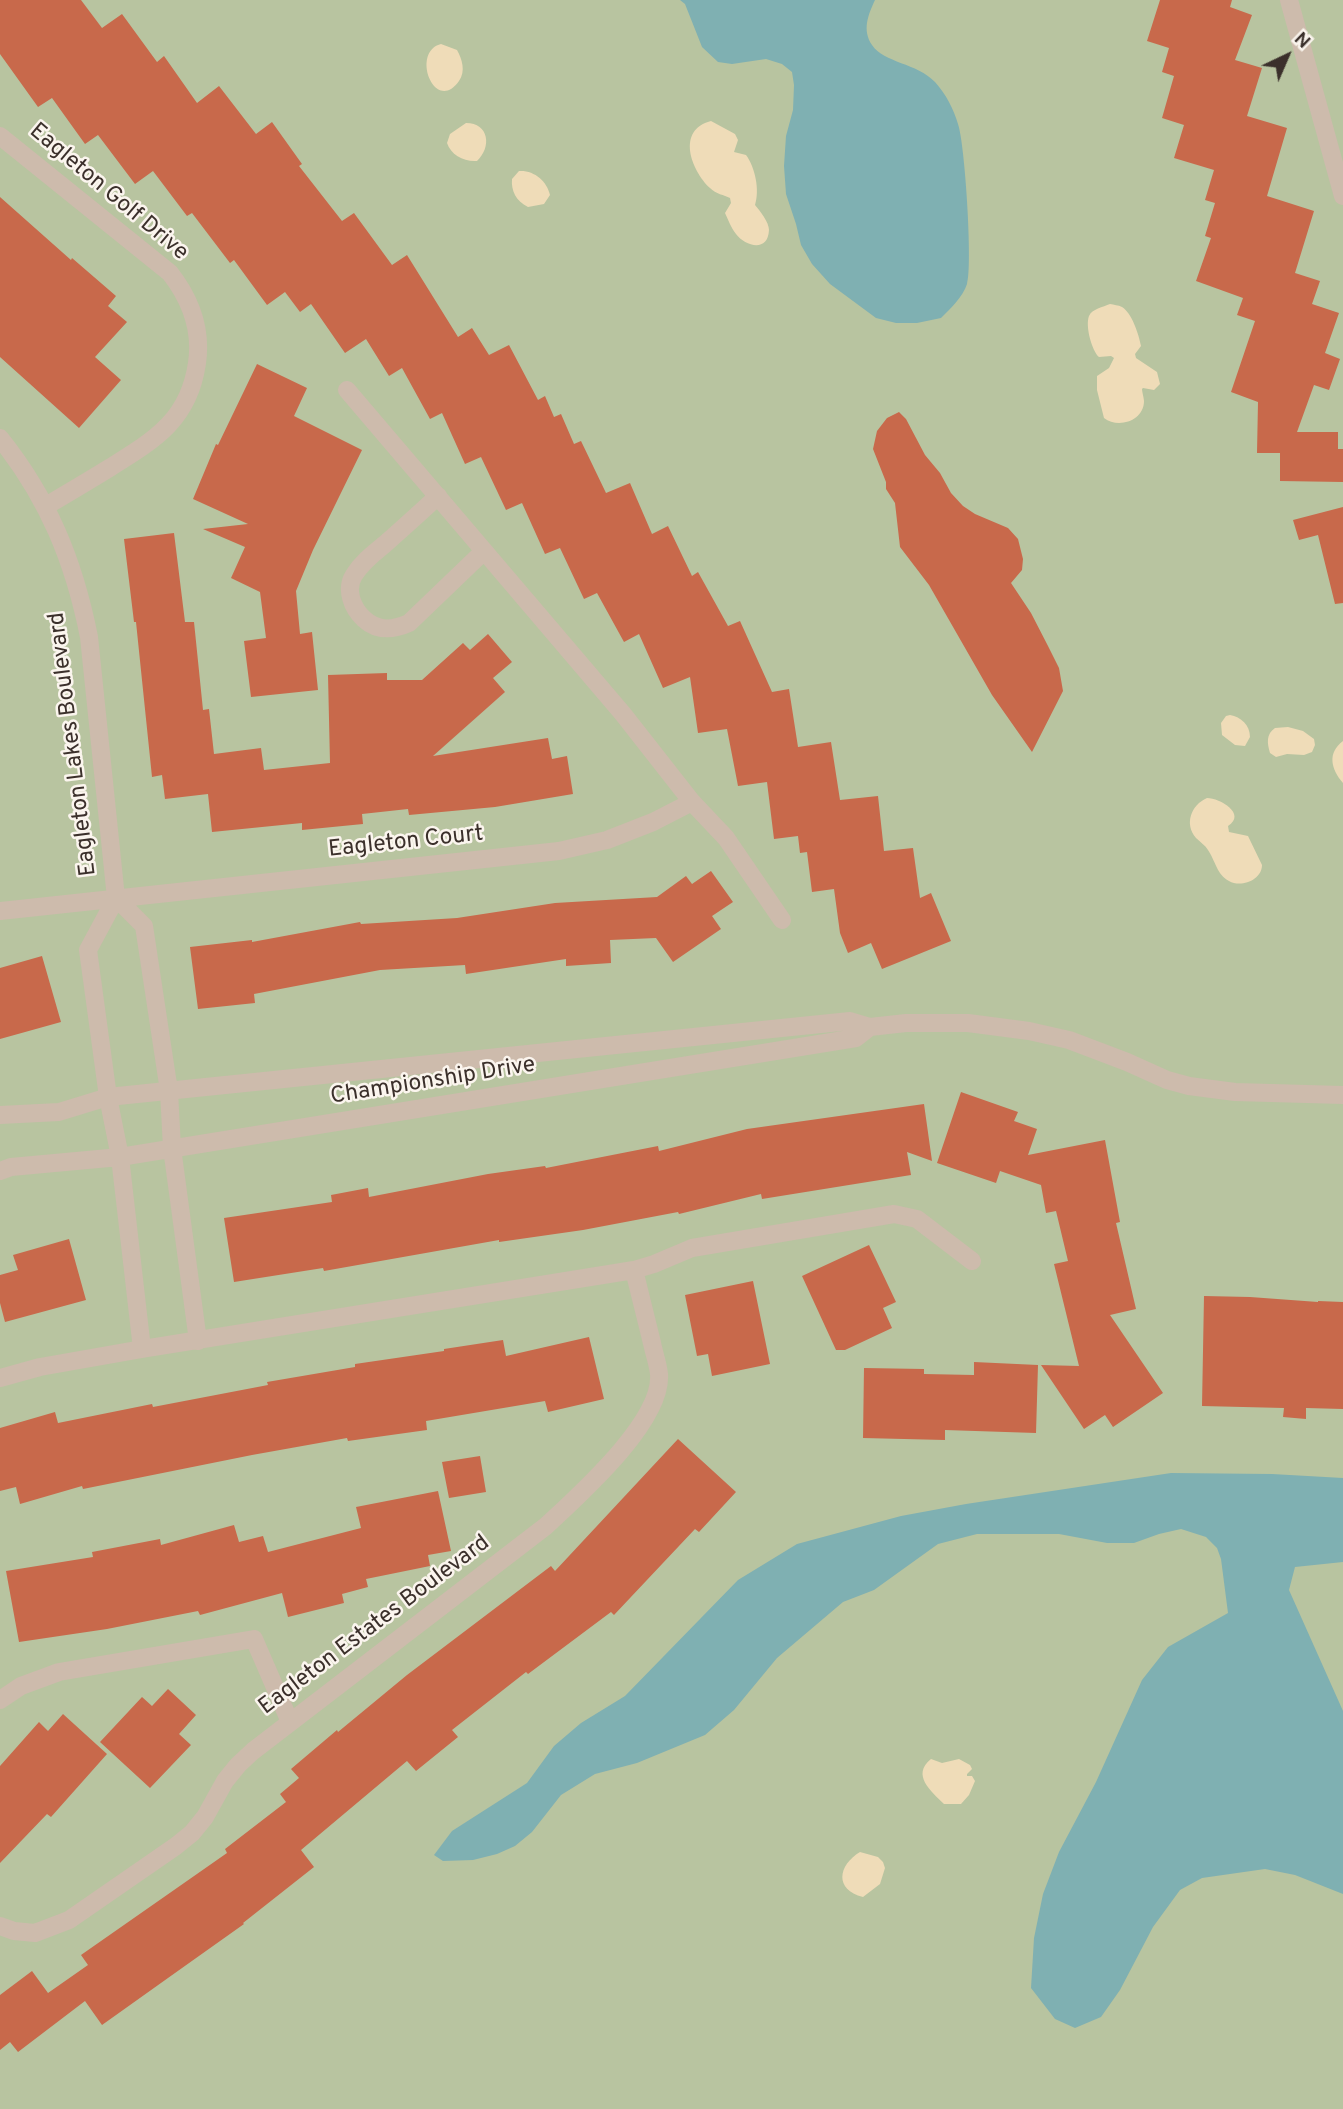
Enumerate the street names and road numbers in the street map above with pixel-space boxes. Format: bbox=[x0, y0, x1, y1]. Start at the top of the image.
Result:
street label: Eagleton Golf Drive bbox=[23, 118, 193, 268]
street label: Eagleton Lakes Boulevard bbox=[44, 611, 104, 877]
street label: Eagleton Court bbox=[327, 821, 485, 865]
street label: Championship Drive bbox=[329, 1052, 537, 1112]
street label: Eagleton Estates Boulevard bbox=[254, 1530, 496, 1722]

